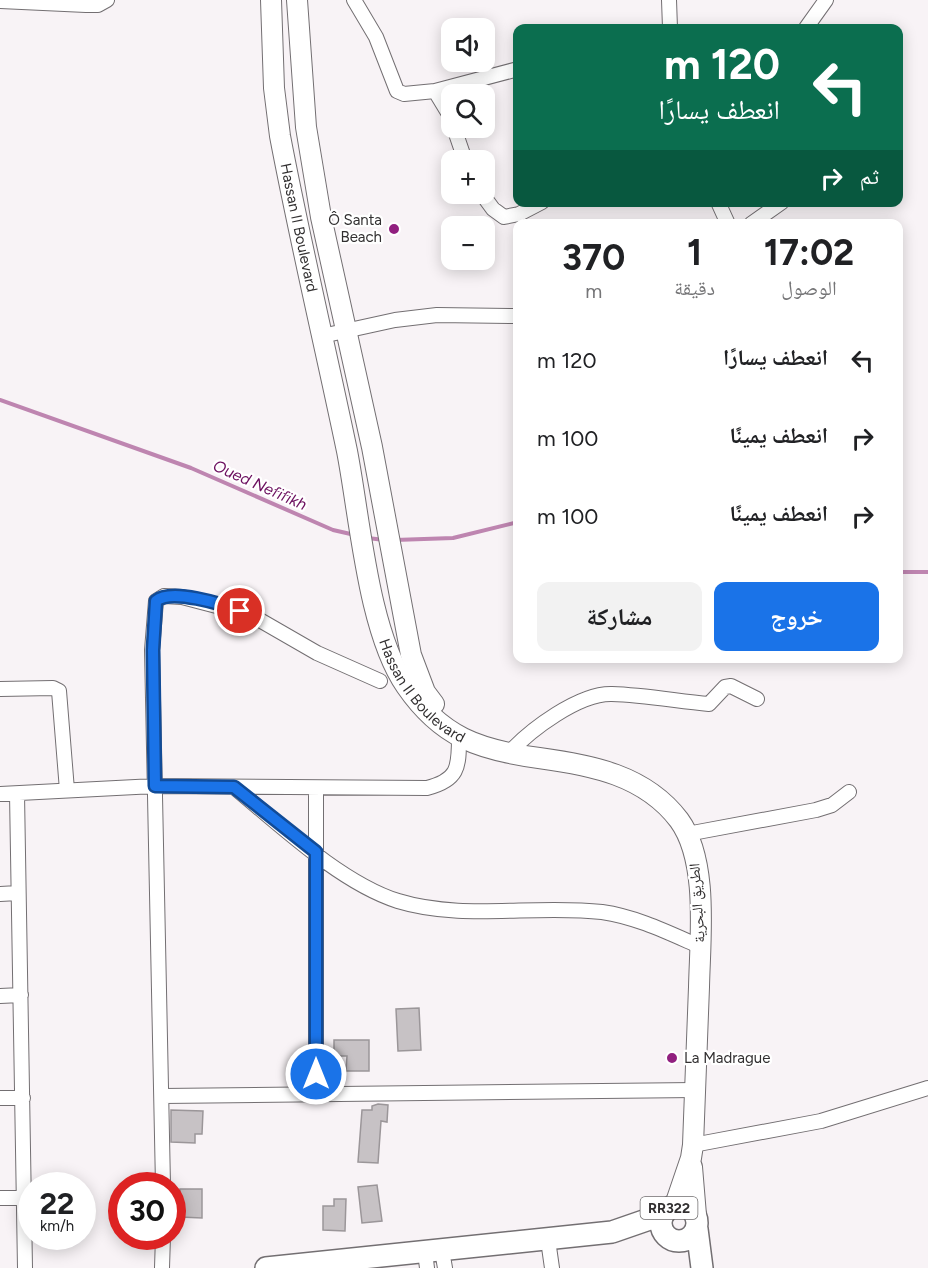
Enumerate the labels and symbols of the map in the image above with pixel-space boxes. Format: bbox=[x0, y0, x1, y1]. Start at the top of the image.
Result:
street label: Hassan II Boulevard bbox=[276, 162, 321, 294]
place label: Ô Santa Beach bbox=[328, 211, 382, 246]
marker: Ô Santa Beach bbox=[387, 222, 401, 236]
water label: Oued Nefifikh bbox=[210, 456, 310, 514]
pin bbox=[214, 585, 265, 636]
street label: Hassan II Boulevard bbox=[375, 636, 468, 747]
street label: الطريق البحرية bbox=[685, 862, 710, 943]
position arrow bbox=[284, 1042, 348, 1106]
place label: La Madrague bbox=[684, 1049, 770, 1067]
marker: La Madrague bbox=[665, 1051, 679, 1065]
speed limit sign: 30 bbox=[108, 1172, 186, 1250]
road number: RR322 bbox=[640, 1197, 698, 1219]

